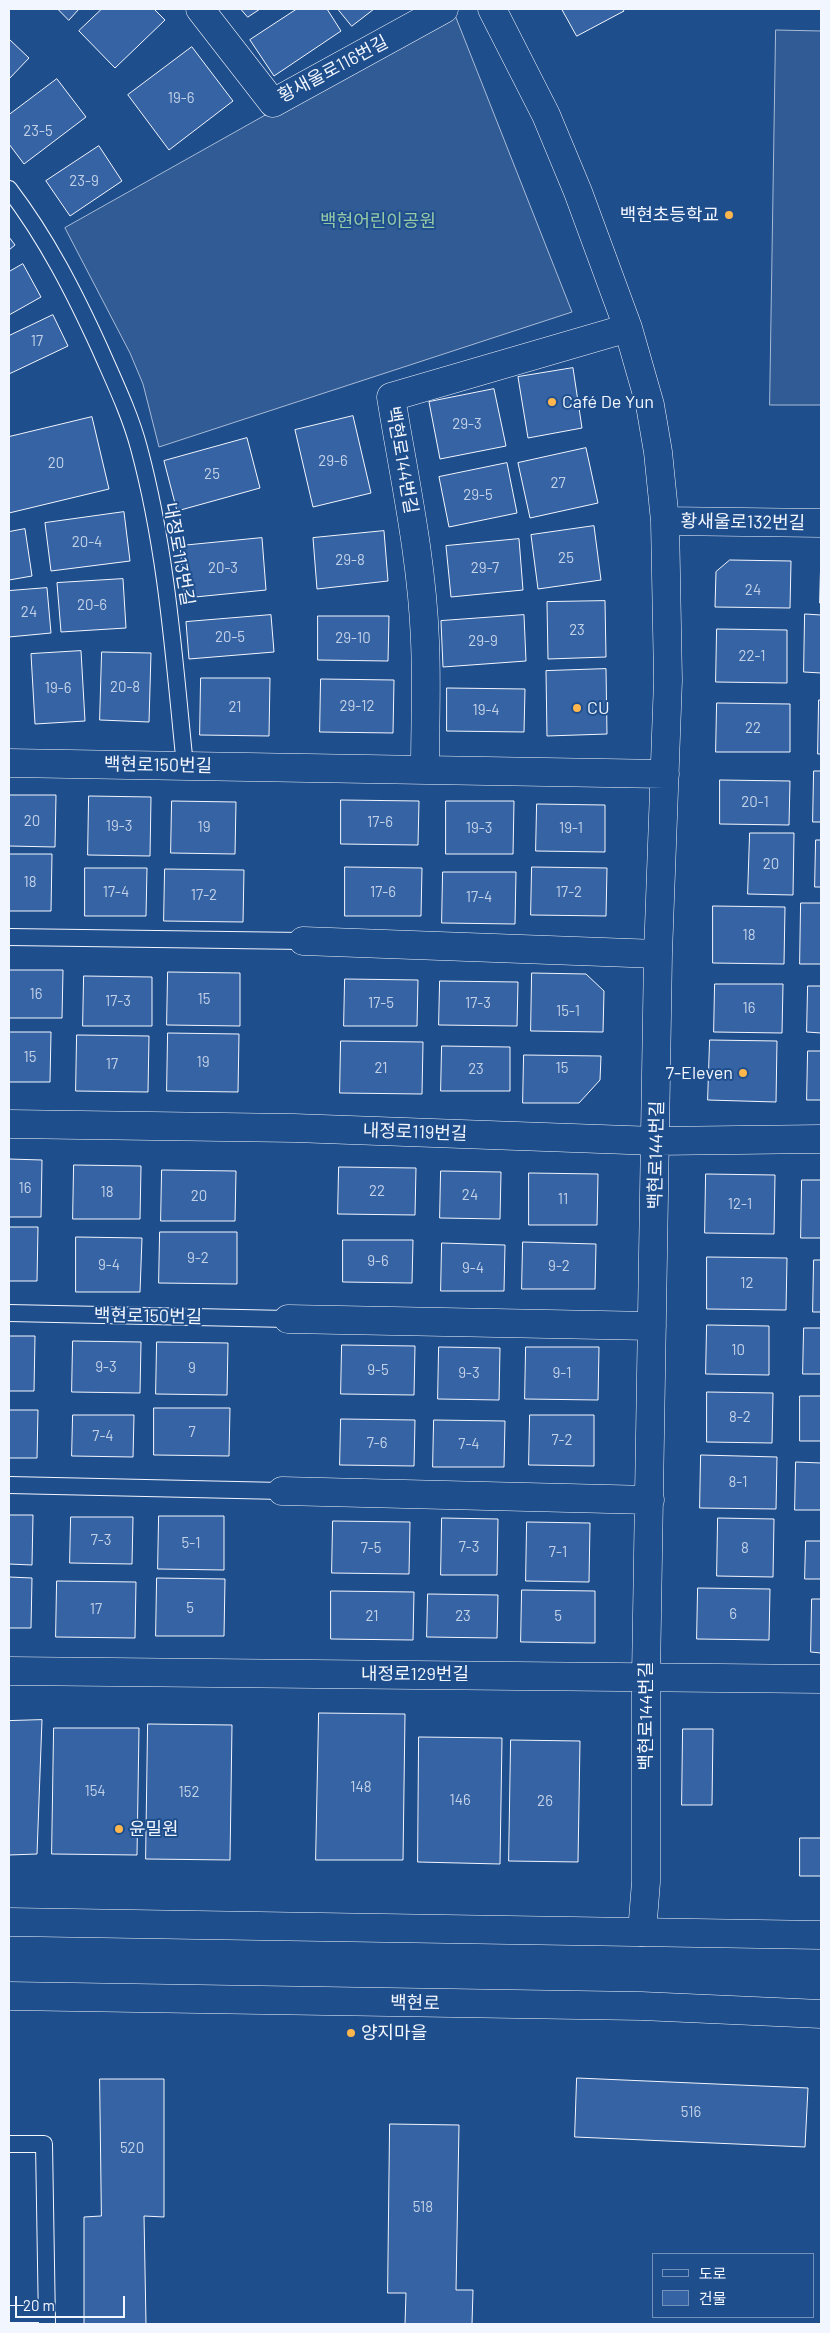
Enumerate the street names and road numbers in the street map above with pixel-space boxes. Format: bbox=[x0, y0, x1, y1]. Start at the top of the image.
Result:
street label: 황새울로116번길 bbox=[274, 31, 392, 107]
street label: 백현로144번길 bbox=[382, 404, 422, 516]
street label: 내정로113번길 bbox=[159, 501, 199, 607]
street label: 황새울로132번길 bbox=[681, 510, 805, 534]
street label: 백현로150번길 bbox=[104, 753, 212, 777]
street label: 백현로144번길 bbox=[644, 1100, 668, 1210]
street label: 내정로119번길 bbox=[362, 1119, 468, 1145]
street label: 백현로150번길 bbox=[94, 1304, 202, 1328]
street label: 백현로144번길 bbox=[635, 1662, 657, 1770]
street label: 내정로129번길 bbox=[361, 1663, 469, 1685]
street label: 백현로 bbox=[390, 1992, 440, 2014]

